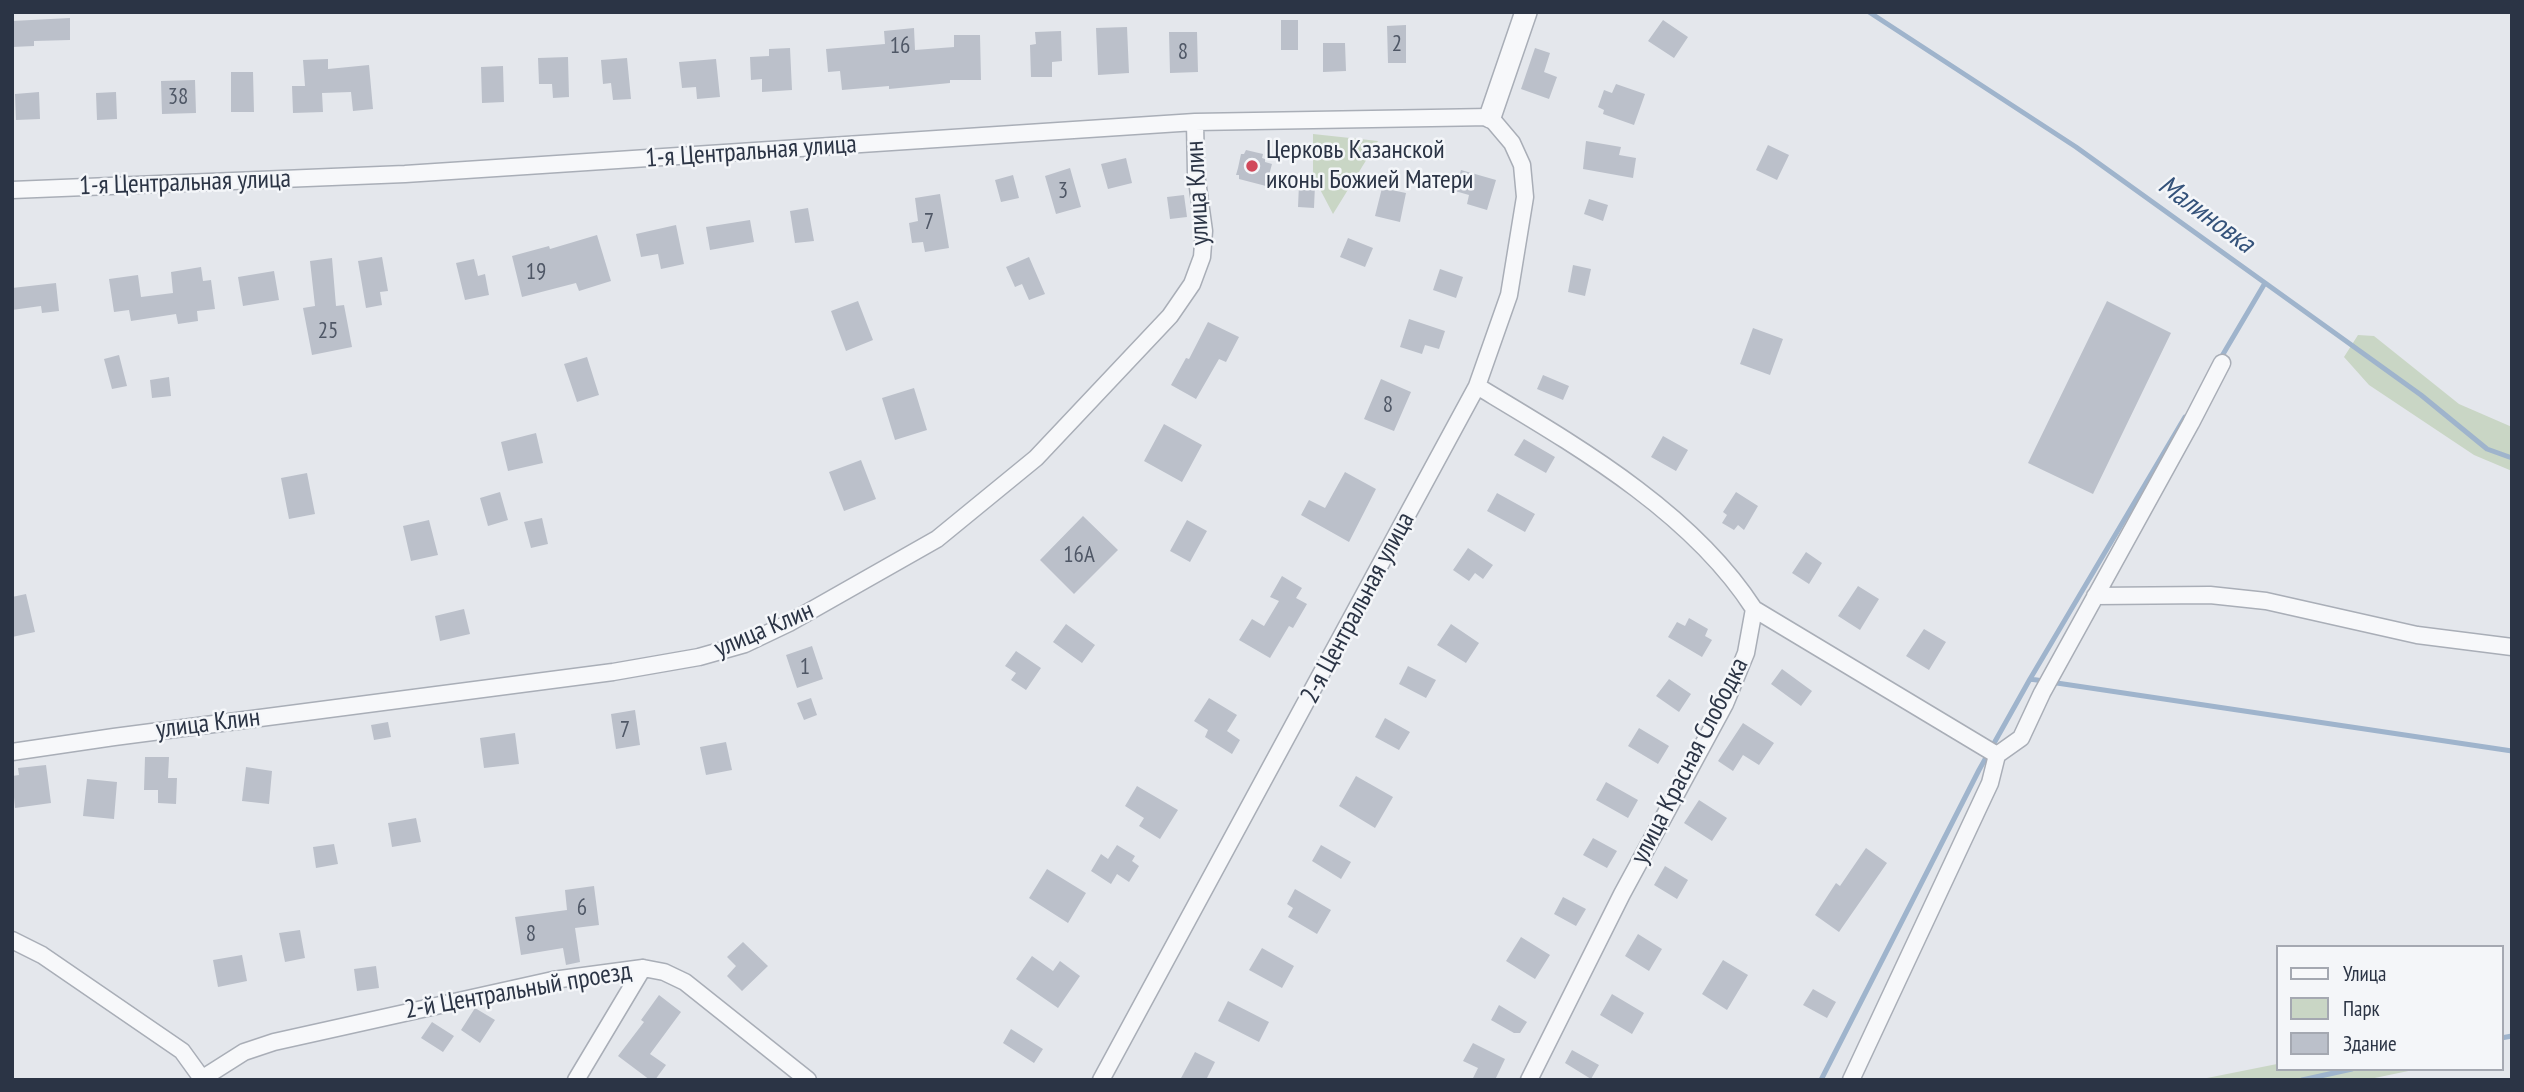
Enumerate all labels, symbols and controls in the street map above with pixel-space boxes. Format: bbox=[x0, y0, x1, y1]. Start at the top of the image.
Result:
house number: 2 bbox=[1392, 30, 1402, 58]
house number: 16 bbox=[890, 32, 910, 60]
house number: 8 bbox=[1178, 38, 1188, 66]
house number: 38 bbox=[168, 83, 188, 111]
street label: 1-я Центральная улица bbox=[644, 129, 858, 175]
place label: Церковь Казанской иконы Божией Матери bbox=[1266, 135, 1473, 196]
street label: улица Клин bbox=[1180, 140, 1216, 246]
marker: Церковь Казанской иконы Божией Матери bbox=[1244, 158, 1260, 174]
street label: 1-я Центральная улица bbox=[79, 164, 291, 202]
water label: Малиновка bbox=[2152, 169, 2260, 261]
house number: 3 bbox=[1058, 177, 1068, 205]
house number: 7 bbox=[924, 208, 934, 236]
house number: 19 bbox=[526, 258, 546, 286]
house number: 25 bbox=[318, 317, 338, 345]
house number: 8 bbox=[1383, 391, 1393, 419]
street label: 2-я Центральная улица bbox=[1295, 507, 1421, 709]
house number: 16А bbox=[1063, 541, 1095, 569]
street label: улица Клин bbox=[710, 595, 818, 665]
house number: 1 bbox=[800, 653, 810, 681]
street label: улица Красная Слободка bbox=[1625, 653, 1755, 869]
street label: улица Клин bbox=[154, 702, 262, 746]
house number: 7 bbox=[620, 716, 630, 744]
house number: 6 bbox=[577, 894, 587, 922]
house number: 8 bbox=[526, 920, 536, 948]
legend bbox=[2276, 945, 2503, 1071]
street label: 2-й Центральный проезд bbox=[402, 956, 634, 1026]
text: Улица bbox=[2343, 960, 2386, 987]
text: Парк bbox=[2343, 995, 2380, 1022]
text: Здание bbox=[2343, 1030, 2397, 1057]

